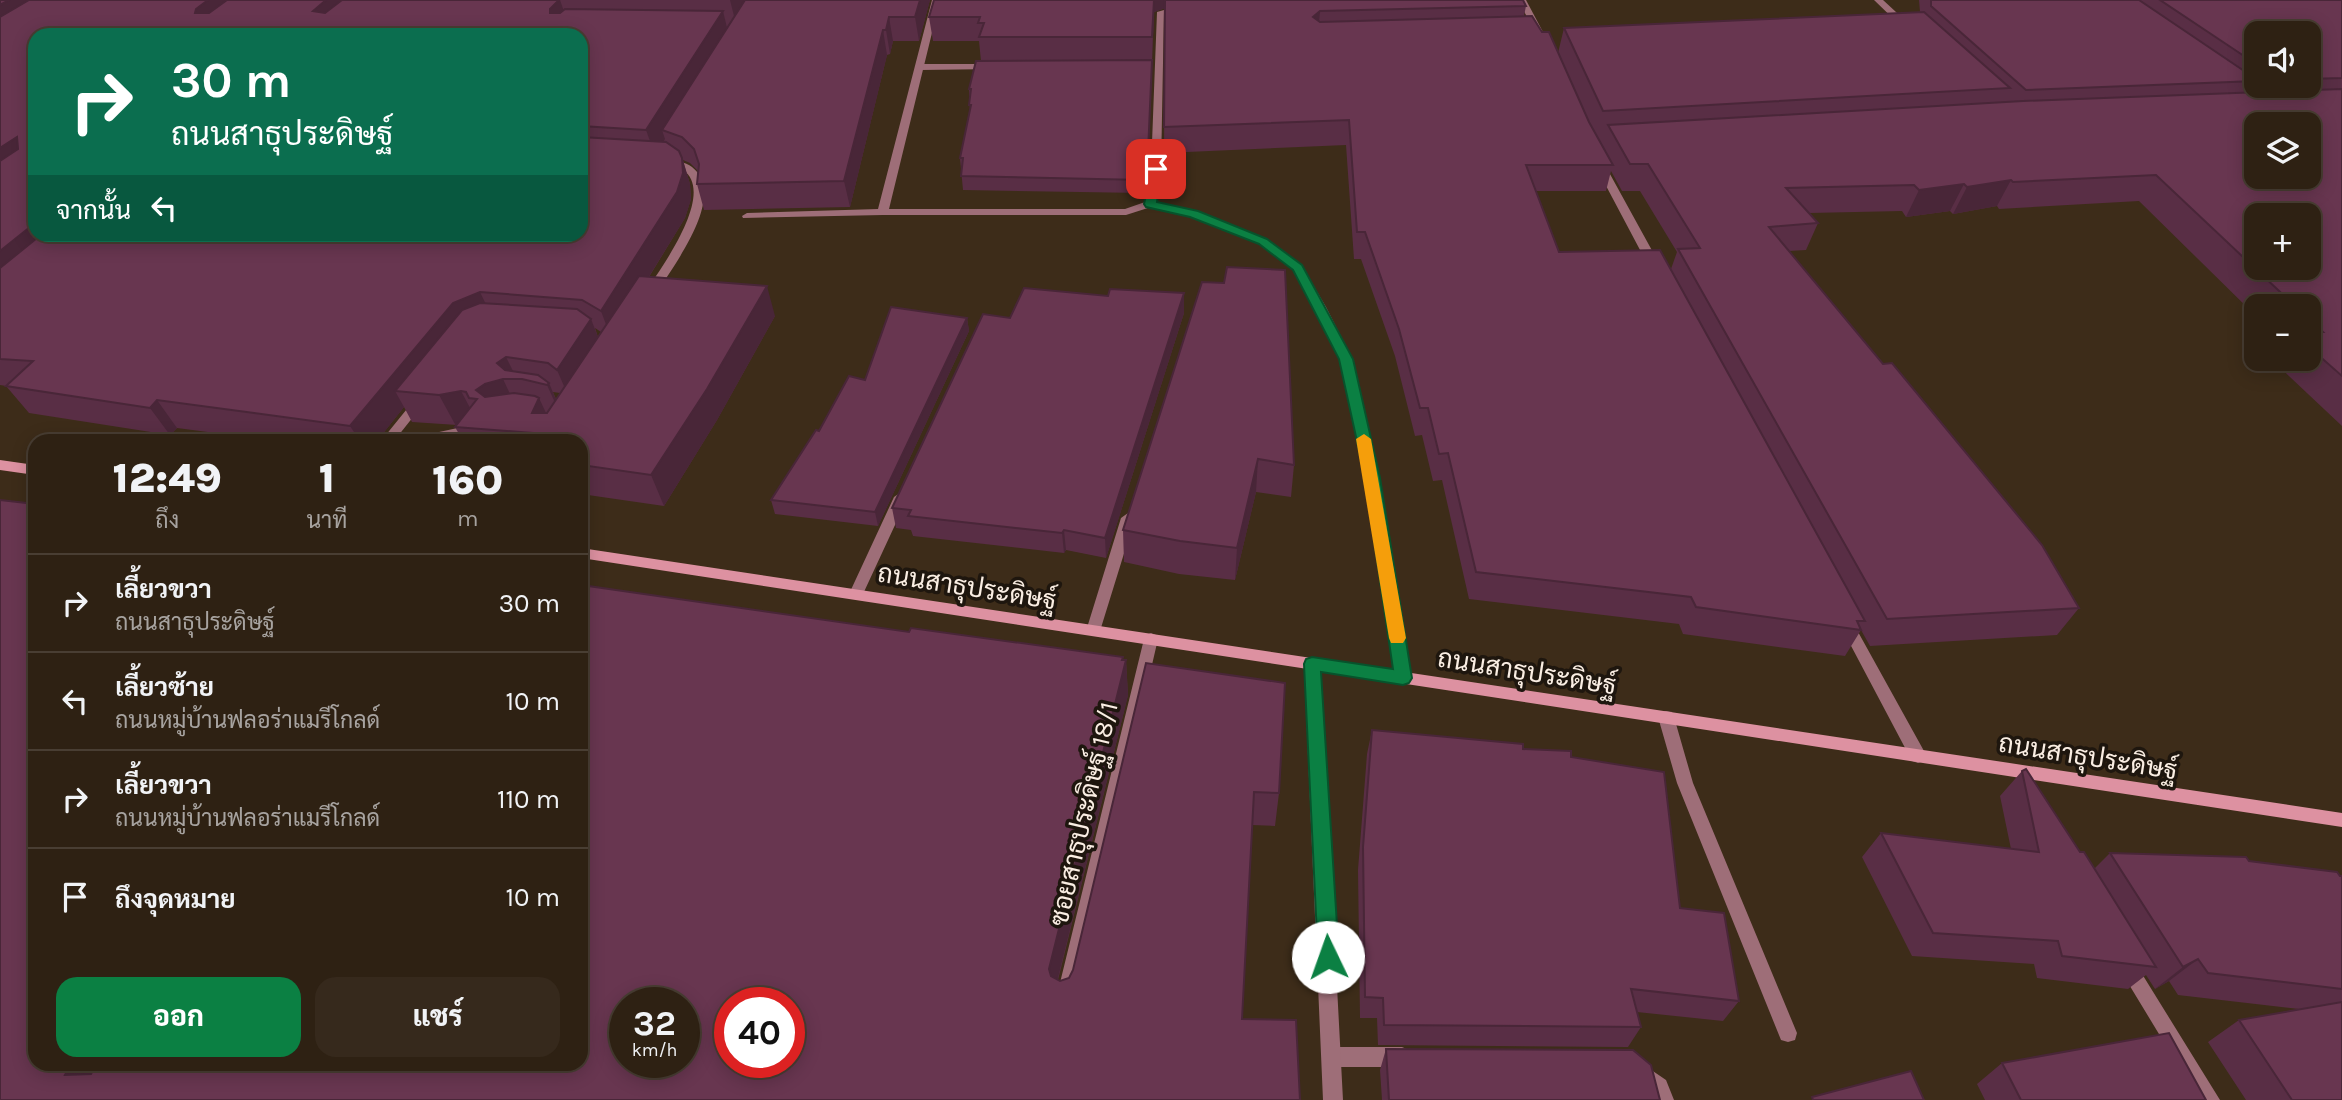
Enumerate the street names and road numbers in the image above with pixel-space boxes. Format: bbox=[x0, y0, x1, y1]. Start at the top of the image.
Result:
street label: ถนนสาธุประดิษฐ์ bbox=[875, 556, 1059, 618]
street label: ถนนสาธุประดิษฐ์ bbox=[1435, 641, 1619, 703]
street label: ซอยสาธุประดิษฐ์ 18/1 bbox=[1041, 698, 1127, 930]
street label: ถนนสาธุประดิษฐ์ bbox=[1996, 726, 2180, 788]

